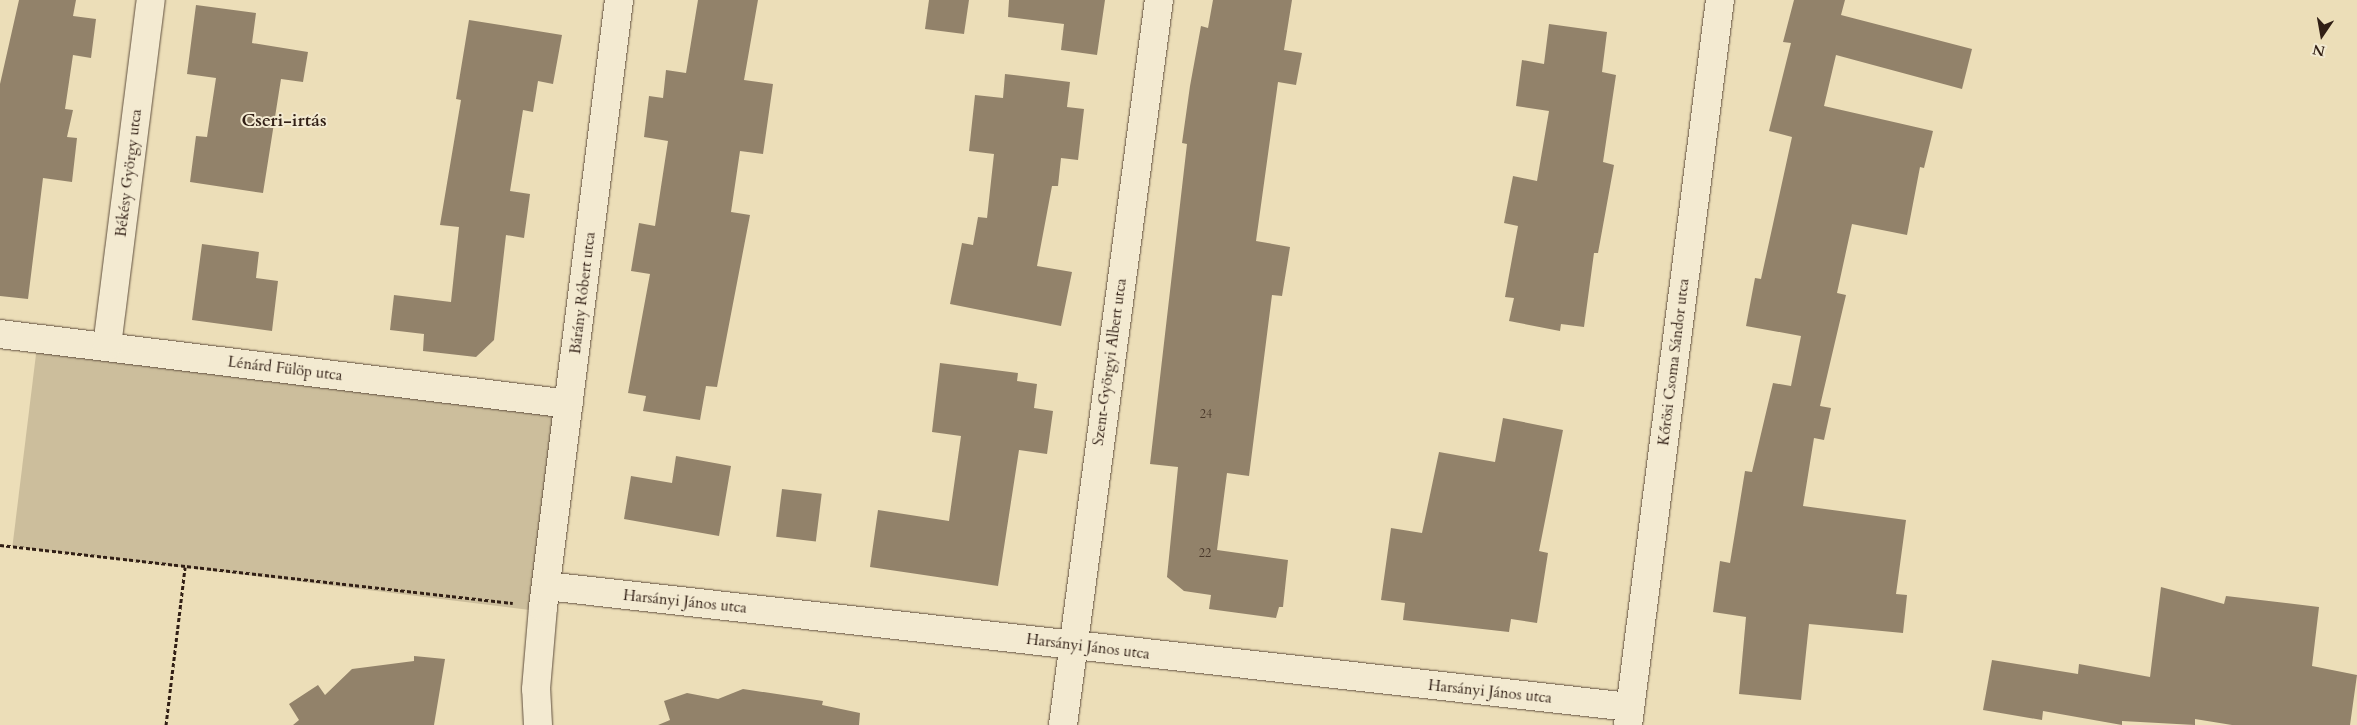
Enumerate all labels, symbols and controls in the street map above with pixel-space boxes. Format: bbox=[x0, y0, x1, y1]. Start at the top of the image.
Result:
north arrow bbox=[2297, 10, 2347, 60]
text: N bbox=[2311, 40, 2327, 61]
street label: Békésy György utca bbox=[112, 108, 146, 238]
district label: Cseri-irtás bbox=[241, 110, 327, 132]
street label: Bárány Róbert utca bbox=[567, 231, 599, 355]
street label: Szent-Györgyi Albert utca bbox=[1089, 277, 1131, 447]
street label: Kőrösi Csoma Sándor utca bbox=[1655, 277, 1693, 447]
street label: Lénárd Fülöp utca bbox=[227, 353, 343, 385]
house number: 24 bbox=[1200, 408, 1212, 422]
house number: 22 bbox=[1199, 547, 1211, 561]
street label: Harsányi János utca bbox=[622, 587, 748, 617]
street label: Harsányi János utca bbox=[1025, 630, 1151, 664]
street label: Harsányi János utca bbox=[1427, 677, 1553, 707]

